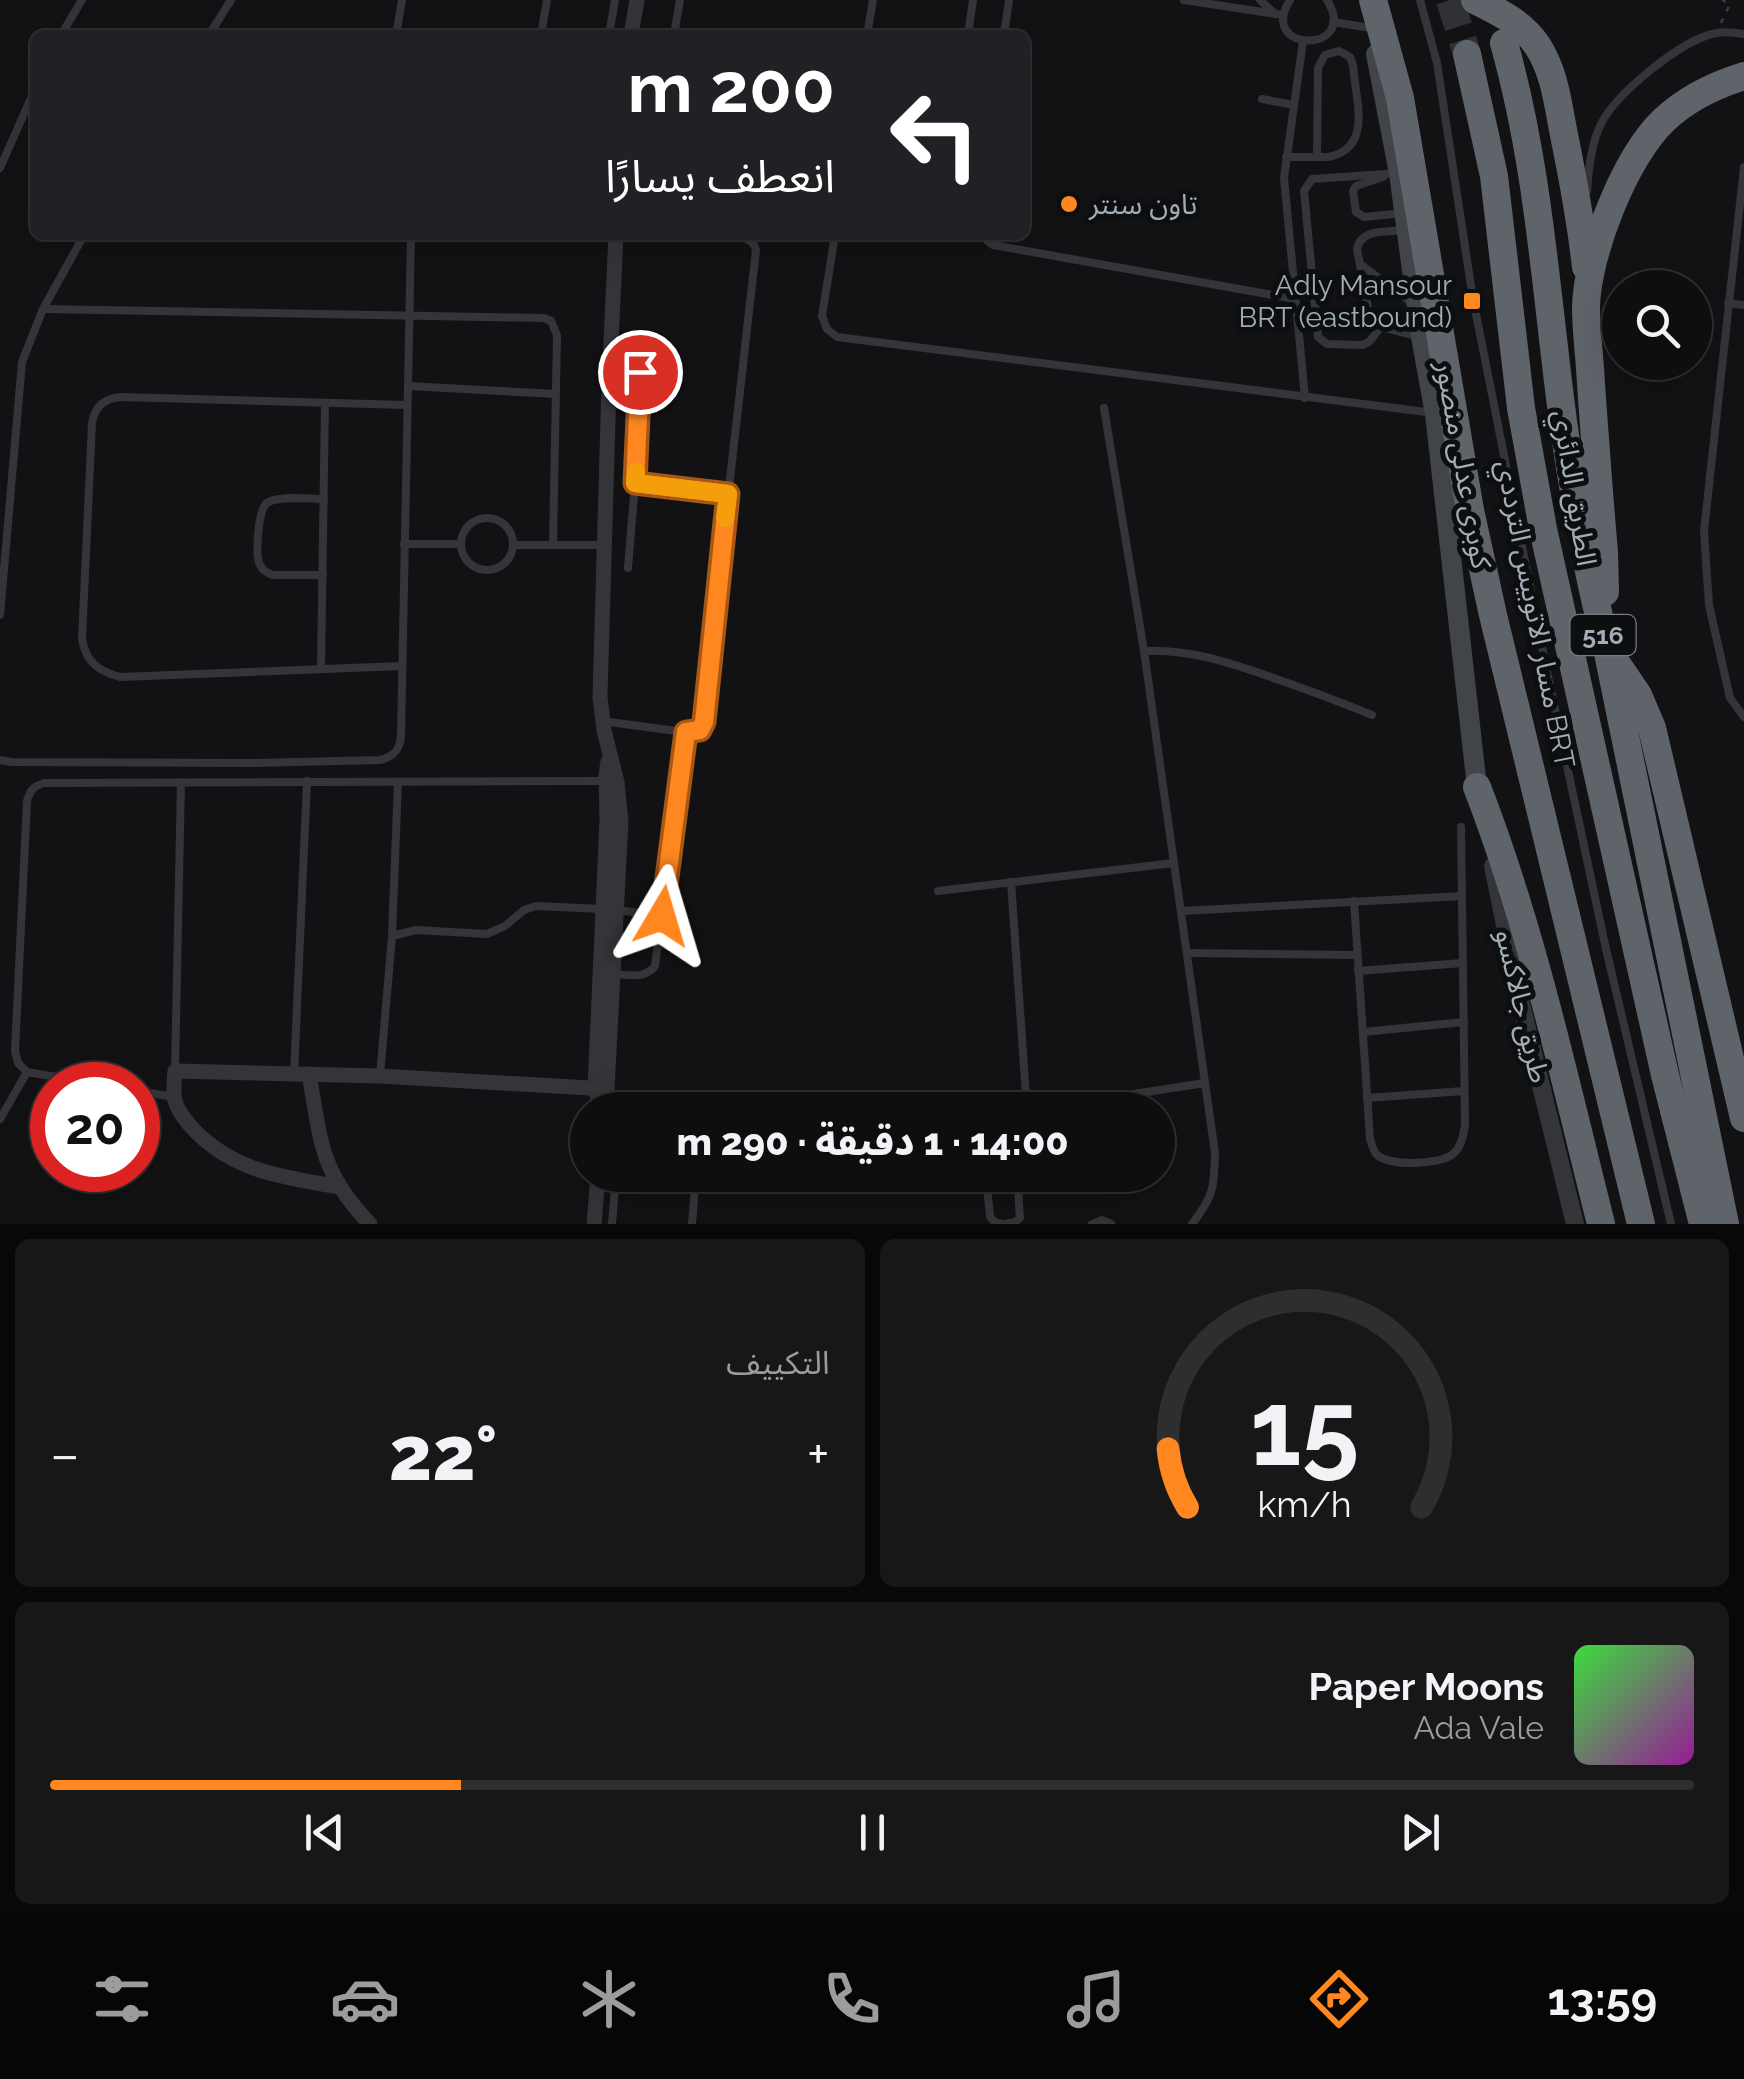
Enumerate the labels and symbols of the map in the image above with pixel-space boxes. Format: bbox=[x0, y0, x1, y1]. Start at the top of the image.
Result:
place label: تاون سنتر bbox=[1088, 188, 1197, 221]
marker: تاون سنتر bbox=[1058, 193, 1080, 215]
place label: Adly Mansour BRT (eastbound) bbox=[1239, 269, 1452, 334]
marker: Adly Mansour BRT (eastbound) bbox=[1461, 290, 1483, 312]
pin bbox=[598, 330, 683, 415]
street label: كوبرى عدلى منصور bbox=[1429, 358, 1498, 572]
street label: الطريق الدائري bbox=[1541, 408, 1603, 569]
street label: مسار الاتوبيس الترددي BRT bbox=[1485, 457, 1582, 772]
road number: 516 bbox=[1570, 615, 1636, 655]
position arrow bbox=[610, 864, 714, 968]
street label: طريق جالاكسو bbox=[1488, 926, 1556, 1086]
speed limit sign: 20 bbox=[30, 1062, 160, 1192]

